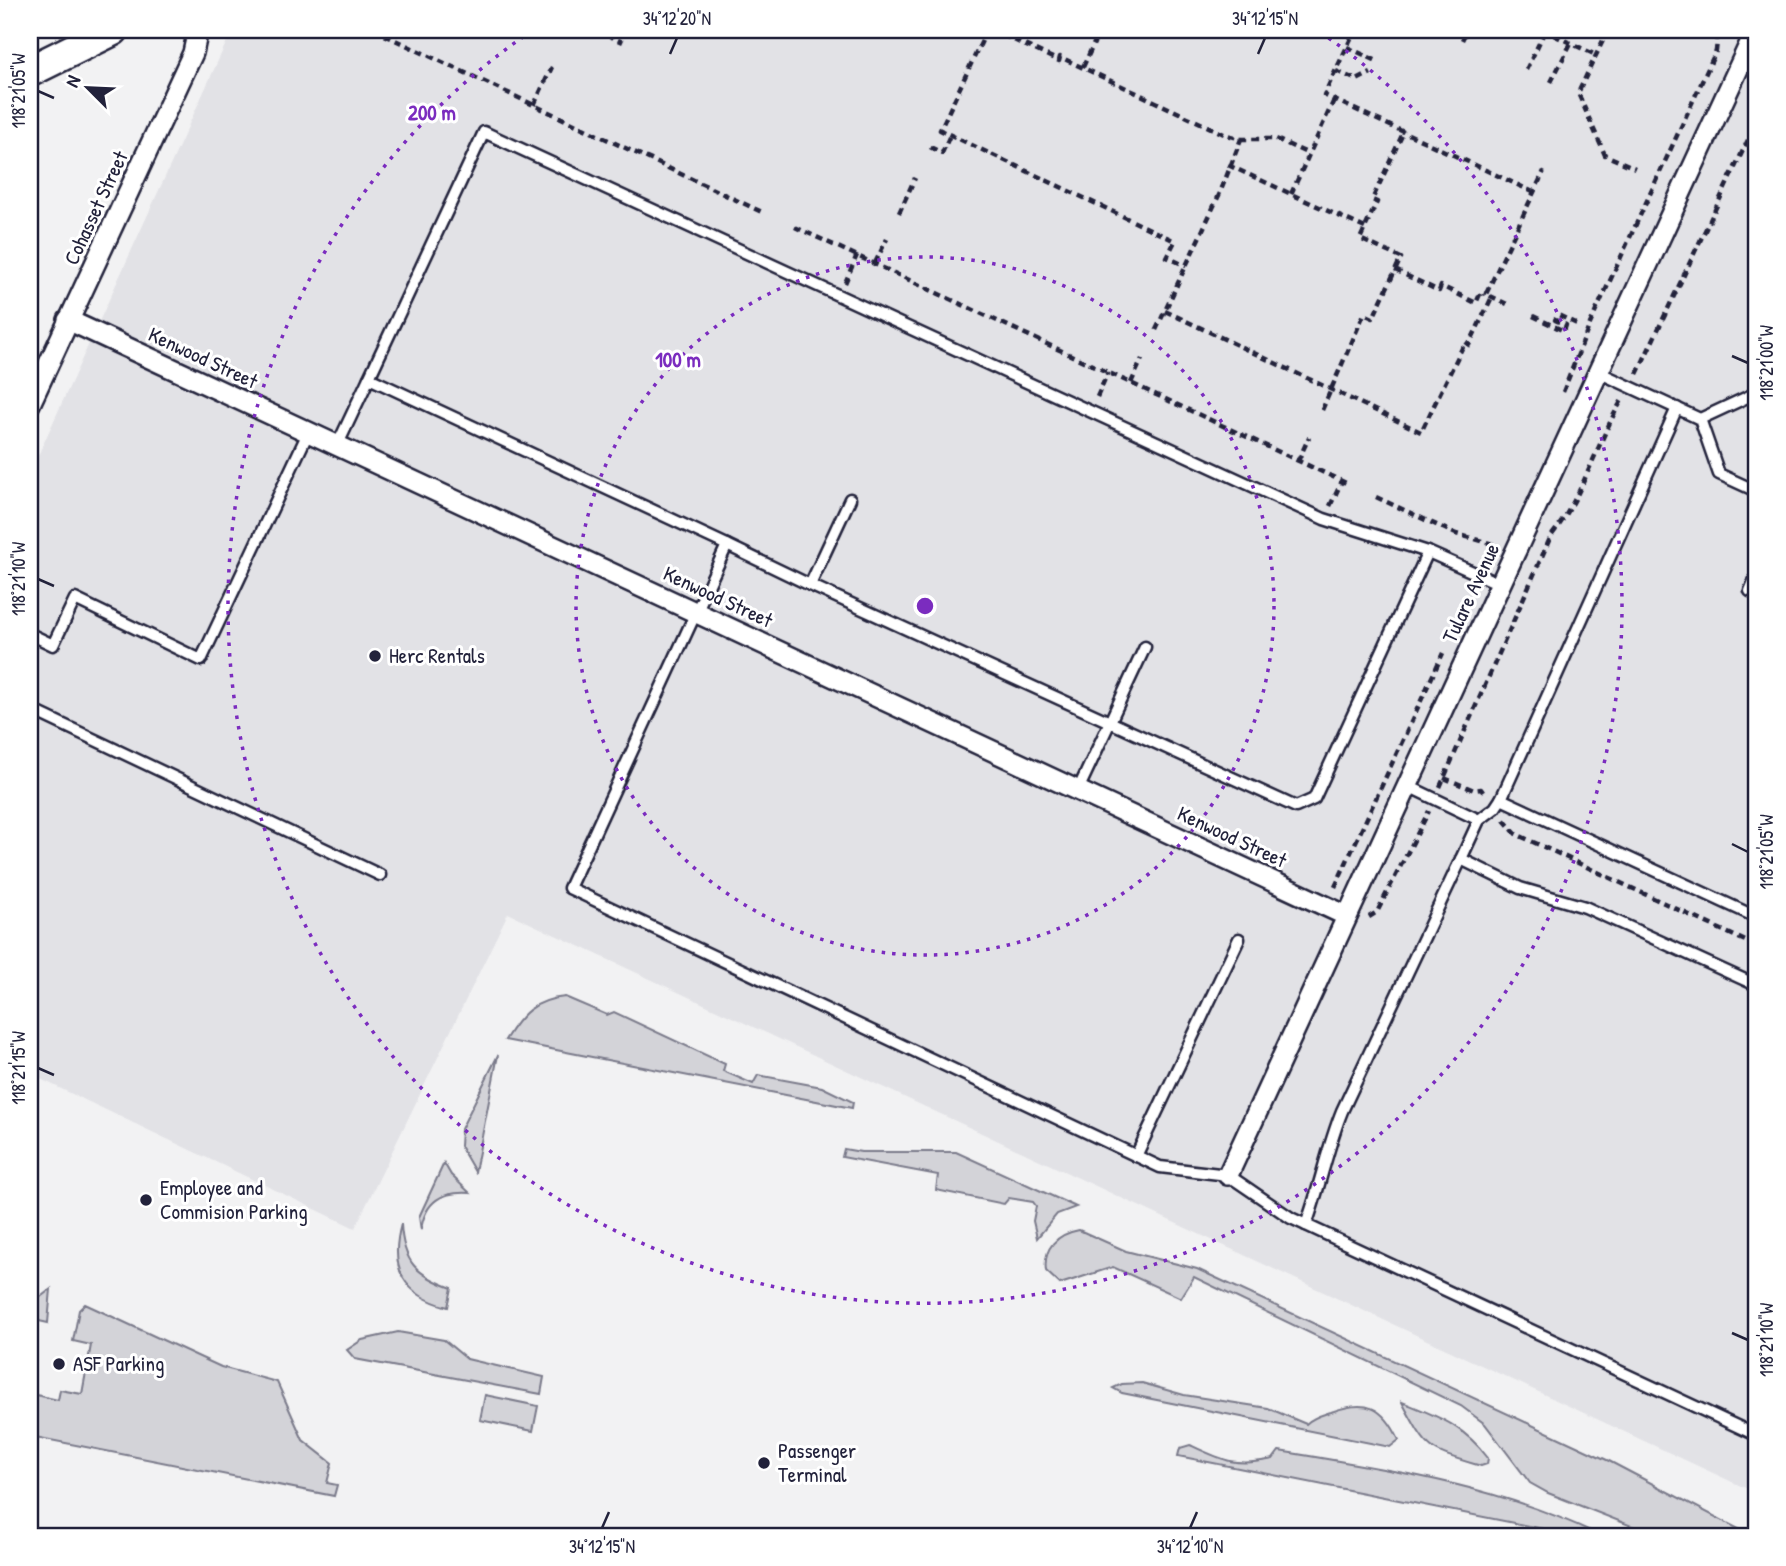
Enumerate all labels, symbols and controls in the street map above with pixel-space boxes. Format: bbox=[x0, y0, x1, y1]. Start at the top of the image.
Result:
text: 34°12'20"N bbox=[643, 6, 711, 31]
text: 34°12'15"N bbox=[1232, 6, 1298, 31]
north arrow bbox=[52, 52, 122, 122]
text: 118°21'05"W bbox=[6, 53, 31, 129]
text: N bbox=[59, 71, 86, 91]
text: 200 m bbox=[408, 98, 456, 127]
street label: Cohasset Street bbox=[57, 145, 135, 269]
street label: Kenwood Street bbox=[144, 320, 263, 396]
text: 118°21'00"W bbox=[1754, 325, 1779, 401]
text: 100 m bbox=[655, 345, 701, 374]
street label: Tulare Avenue bbox=[1435, 538, 1506, 647]
text: 118°21'10"W bbox=[6, 542, 31, 616]
street label: Kenwood Street bbox=[659, 559, 778, 635]
centre of rings bbox=[913, 594, 937, 618]
place label: Herc Rentals bbox=[389, 641, 485, 670]
marker: Herc Rentals bbox=[367, 648, 383, 664]
street label: Kenwood Street bbox=[1173, 799, 1292, 875]
text: 118°21'05"W bbox=[1754, 814, 1779, 890]
text: 118°21'15"W bbox=[6, 1031, 31, 1105]
place label: Employee and Commision Parking bbox=[160, 1173, 307, 1226]
marker: Employee and Commision Parking bbox=[138, 1192, 154, 1208]
text: 118°21'10"W bbox=[1754, 1303, 1779, 1377]
place label: ASF Parking bbox=[73, 1349, 164, 1378]
marker: ASF Parking bbox=[51, 1356, 67, 1372]
place label: Passenger Terminal bbox=[778, 1436, 856, 1489]
marker: Passenger Terminal bbox=[756, 1455, 772, 1471]
text: 34°12'15"N bbox=[569, 1534, 635, 1559]
text: 34°12'10"N bbox=[1157, 1534, 1223, 1559]

